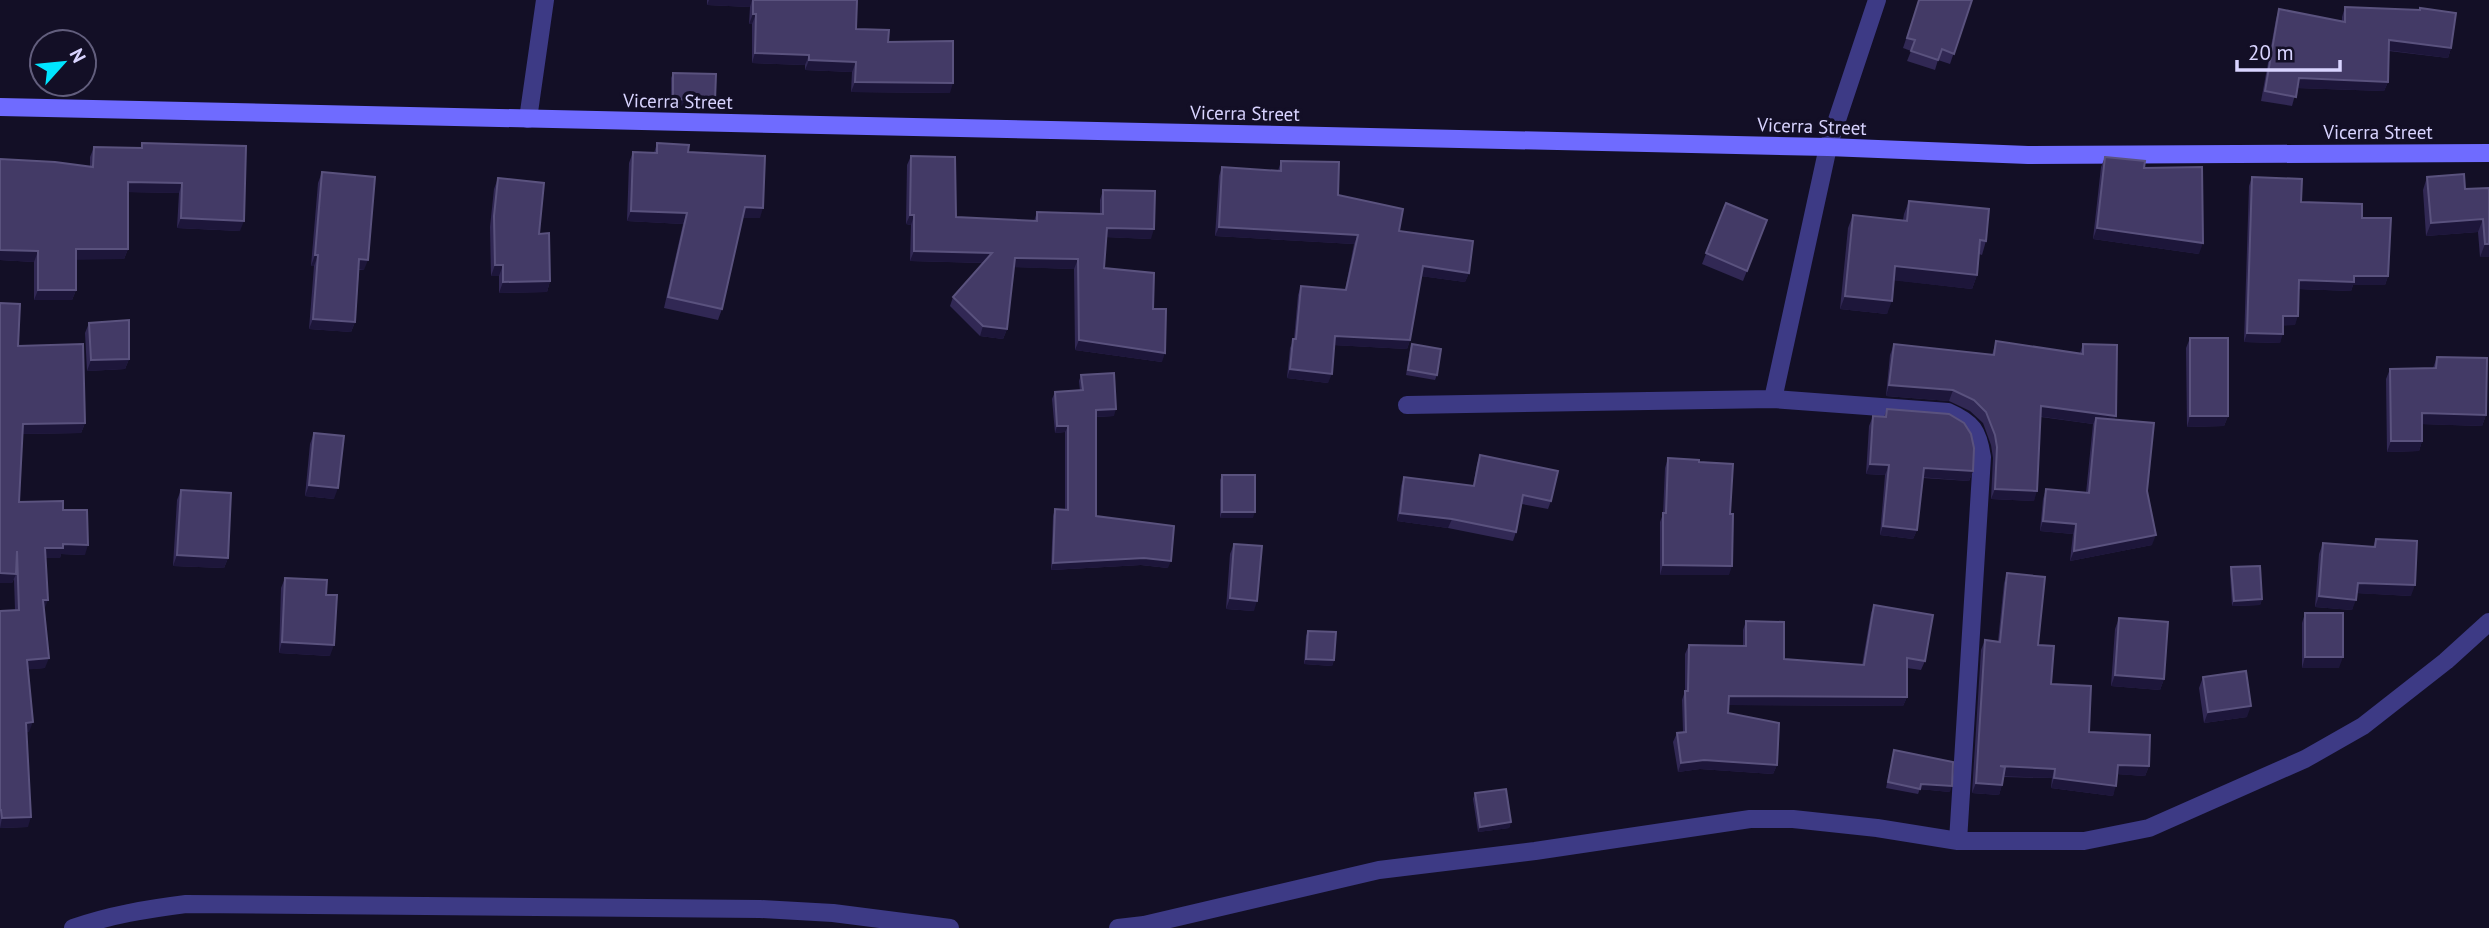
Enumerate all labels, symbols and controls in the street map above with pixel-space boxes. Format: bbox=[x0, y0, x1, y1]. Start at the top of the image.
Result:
north arrow bbox=[28, 28, 98, 98]
scale bar bbox=[2237, 28, 2340, 72]
text: 20 m bbox=[2248, 39, 2294, 66]
text: N bbox=[65, 44, 92, 66]
street label: Vicerra Street bbox=[622, 88, 734, 114]
street label: Vicerra Street bbox=[1189, 100, 1301, 126]
street label: Vicerra Street bbox=[1756, 112, 1868, 140]
street label: Vicerra Street bbox=[2322, 120, 2433, 144]

